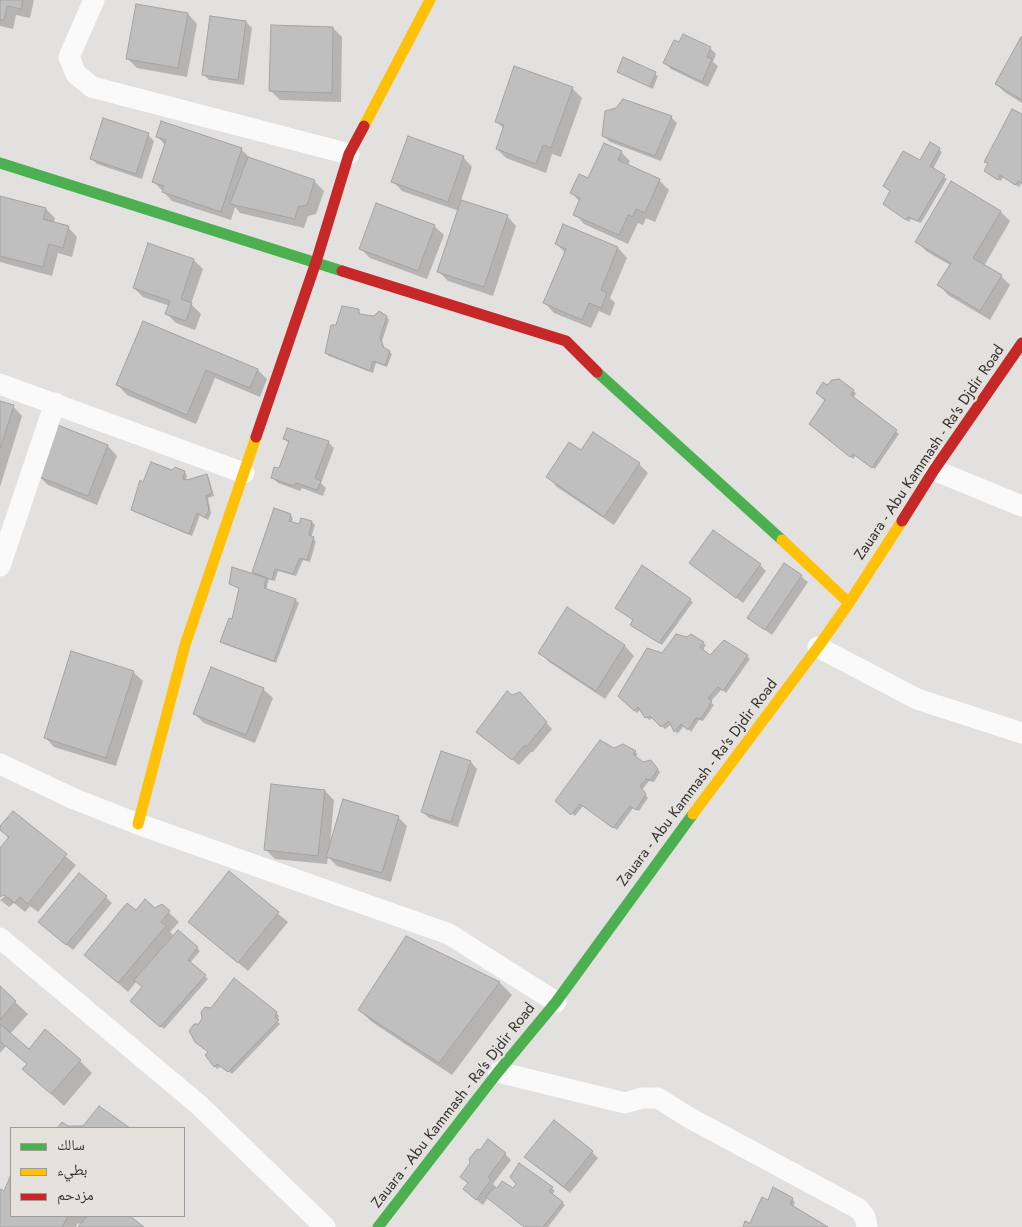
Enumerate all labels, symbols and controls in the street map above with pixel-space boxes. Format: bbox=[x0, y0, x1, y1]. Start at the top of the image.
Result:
street label: Zauara - Abu Kammash - Ra's Djdir Road bbox=[851, 342, 1009, 564]
street label: Zauara - Abu Kammash - Ra's Djdir Road bbox=[614, 676, 782, 890]
street label: Zauara - Abu Kammash - Ra's Djdir Road bbox=[368, 1000, 540, 1212]
legend bbox=[10, 1127, 185, 1217]
text: سالك bbox=[57, 1134, 85, 1156]
text: بطيء bbox=[57, 1159, 87, 1181]
text: مزدحم bbox=[57, 1184, 94, 1206]

